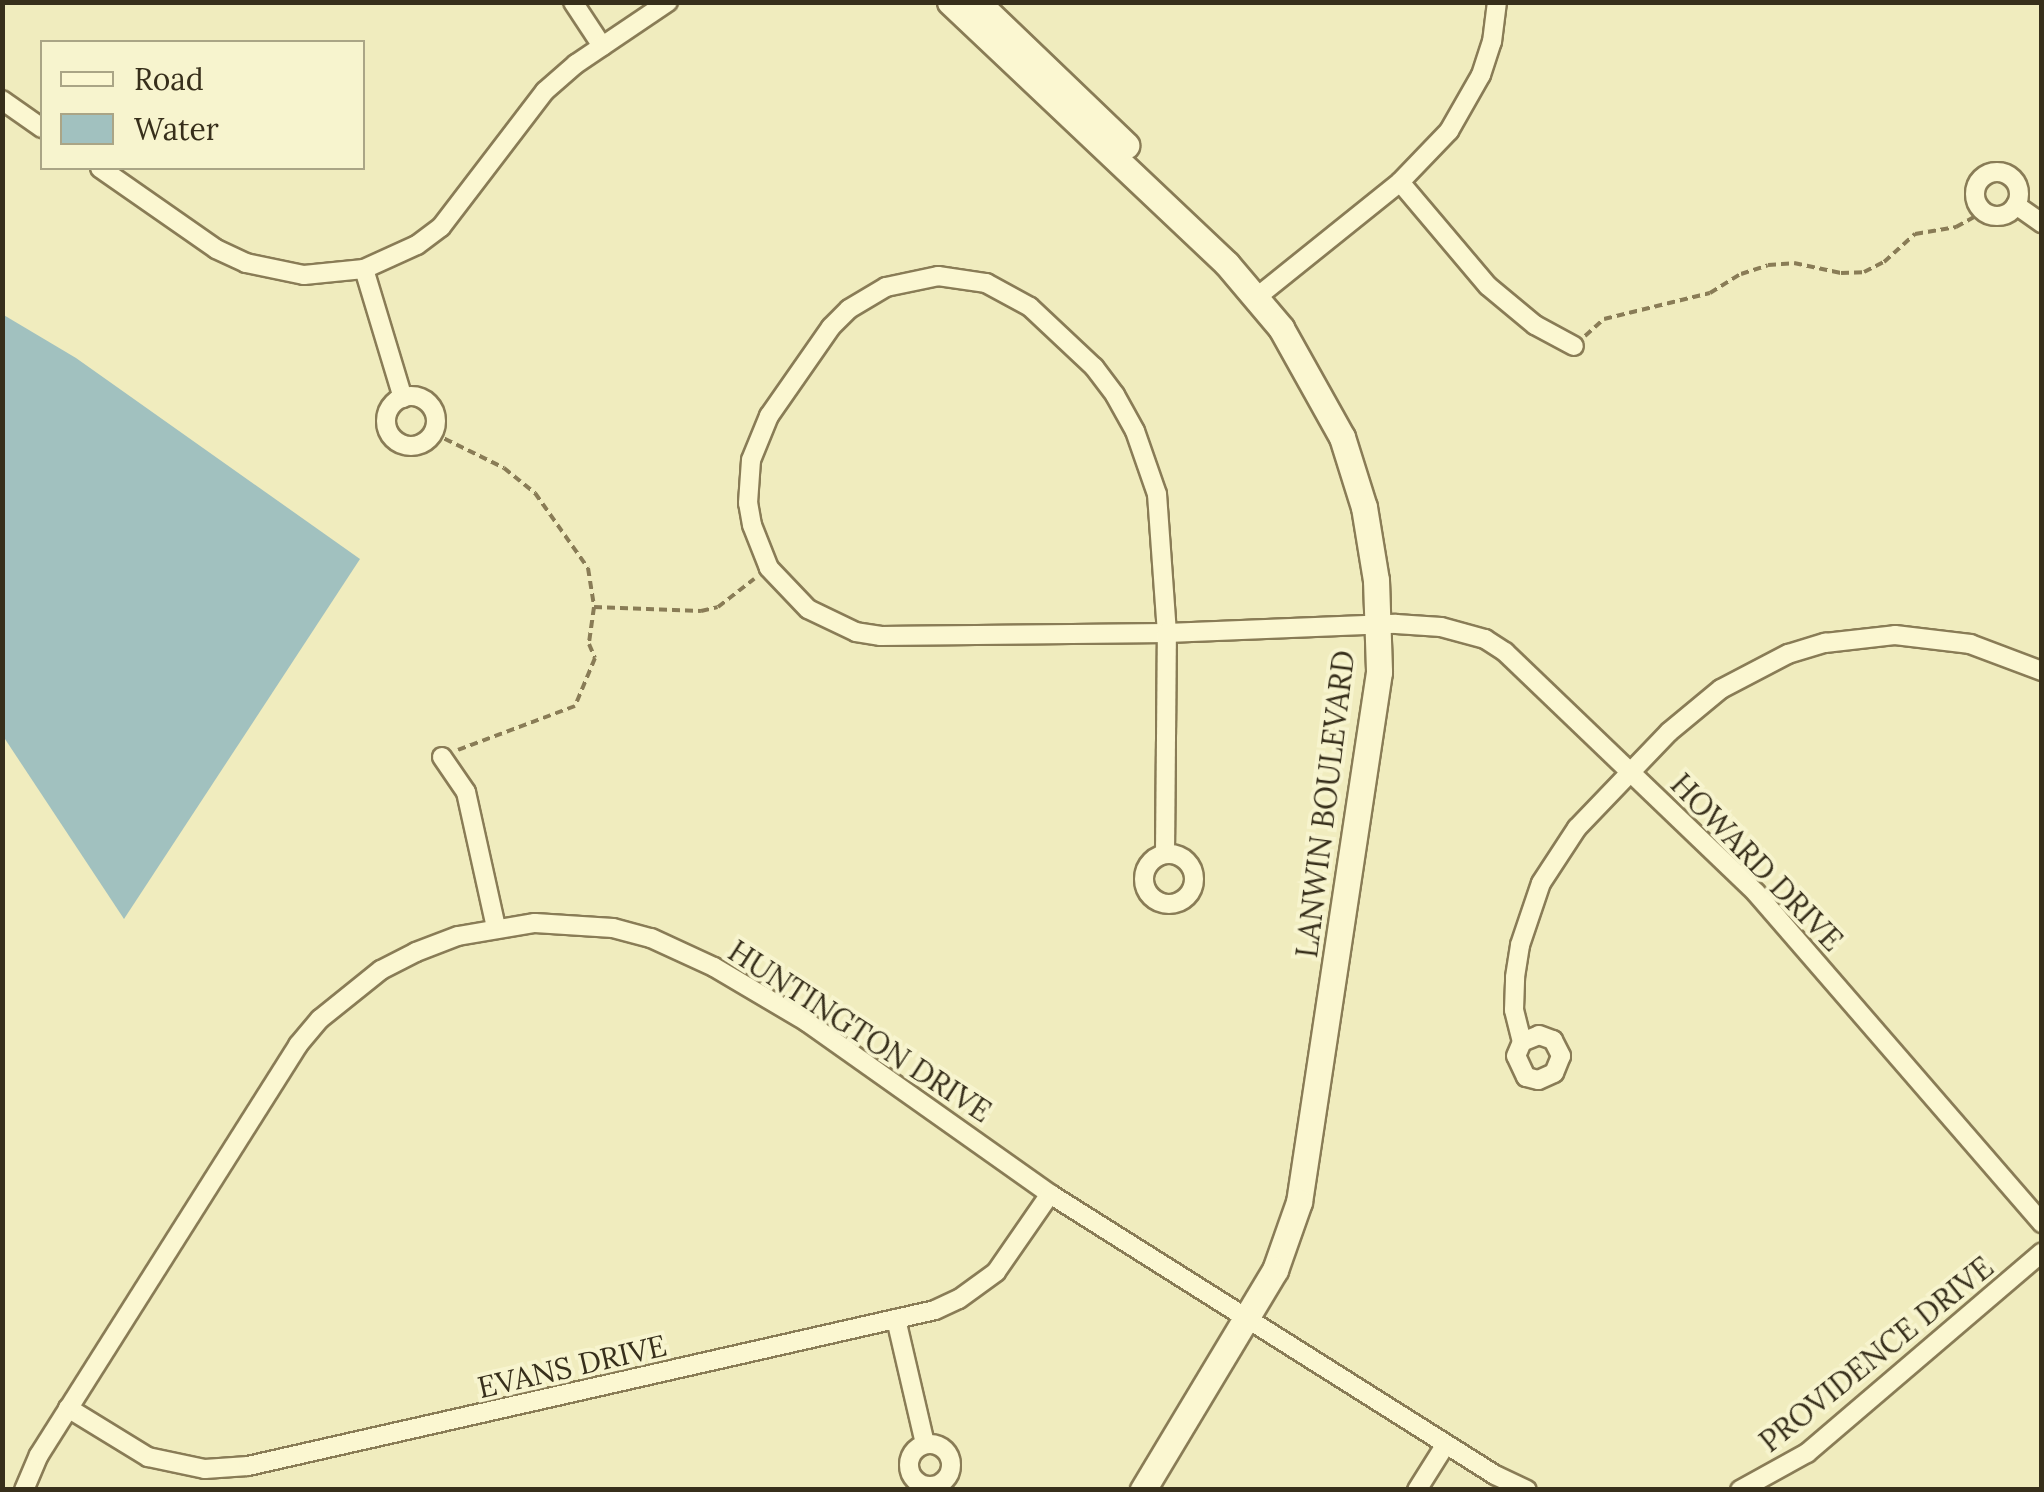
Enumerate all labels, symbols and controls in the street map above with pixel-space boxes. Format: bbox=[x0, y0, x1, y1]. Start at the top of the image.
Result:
legend bbox=[40, 40, 365, 170]
text: Road bbox=[134, 60, 204, 98]
text: Water bbox=[134, 110, 219, 148]
street label: LANWIN BOULEVARD bbox=[1288, 648, 1362, 960]
street label: HOWARD DRIVE bbox=[1663, 766, 1851, 958]
street label: HUNTINGTON DRIVE bbox=[722, 933, 998, 1129]
street label: PROVIDENCE DRIVE bbox=[1752, 1249, 2000, 1459]
street label: EVANS DRIVE bbox=[474, 1327, 670, 1405]

